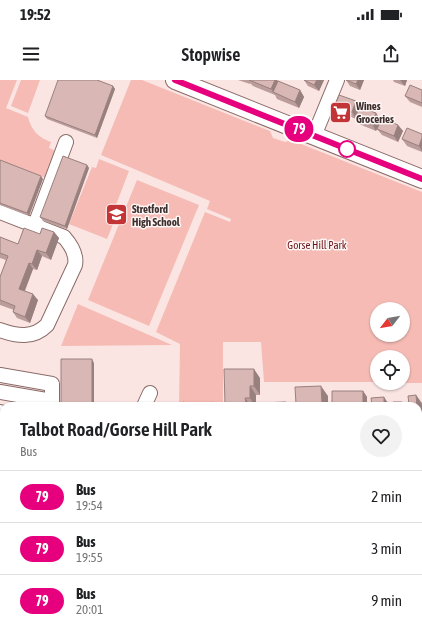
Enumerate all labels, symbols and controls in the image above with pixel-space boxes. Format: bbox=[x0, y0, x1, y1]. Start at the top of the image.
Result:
text: 19:52 bbox=[20, 6, 51, 23]
icon: menu bbox=[20, 43, 42, 65]
icon: share bbox=[380, 43, 402, 65]
text: Stopwise bbox=[182, 44, 240, 65]
supermarket icon: Wines Groceries bbox=[327, 99, 353, 125]
place label: Wines Groceries bbox=[355, 100, 394, 125]
line badge: 79 bbox=[281, 116, 317, 142]
text: 79 bbox=[292, 121, 306, 137]
unlabelled marker bbox=[338, 140, 356, 158]
school or university icon: Stretford High School bbox=[103, 202, 129, 228]
place label: Stretford High School bbox=[132, 203, 181, 228]
park label: Gorse Hill Park bbox=[287, 239, 347, 251]
north arrow bbox=[370, 302, 410, 342]
map controls bbox=[370, 302, 410, 390]
button: locate bbox=[370, 350, 410, 390]
button: heart bbox=[360, 415, 402, 457]
text: Talbot Road/Gorse Hill Park bbox=[20, 418, 212, 440]
text: Bus bbox=[20, 444, 37, 459]
text: Bus bbox=[76, 481, 96, 498]
text: 2 min bbox=[371, 488, 402, 505]
text: 79 bbox=[35, 489, 49, 505]
text: 19:54 bbox=[76, 498, 103, 513]
text: Bus bbox=[76, 533, 96, 550]
text: 3 min bbox=[371, 540, 402, 557]
text: 79 bbox=[35, 541, 49, 557]
text: 19:55 bbox=[76, 550, 103, 565]
text: Bus bbox=[76, 585, 96, 602]
text: 9 min bbox=[371, 592, 402, 609]
text: 79 bbox=[35, 593, 49, 609]
text: 20:01 bbox=[76, 602, 103, 617]

